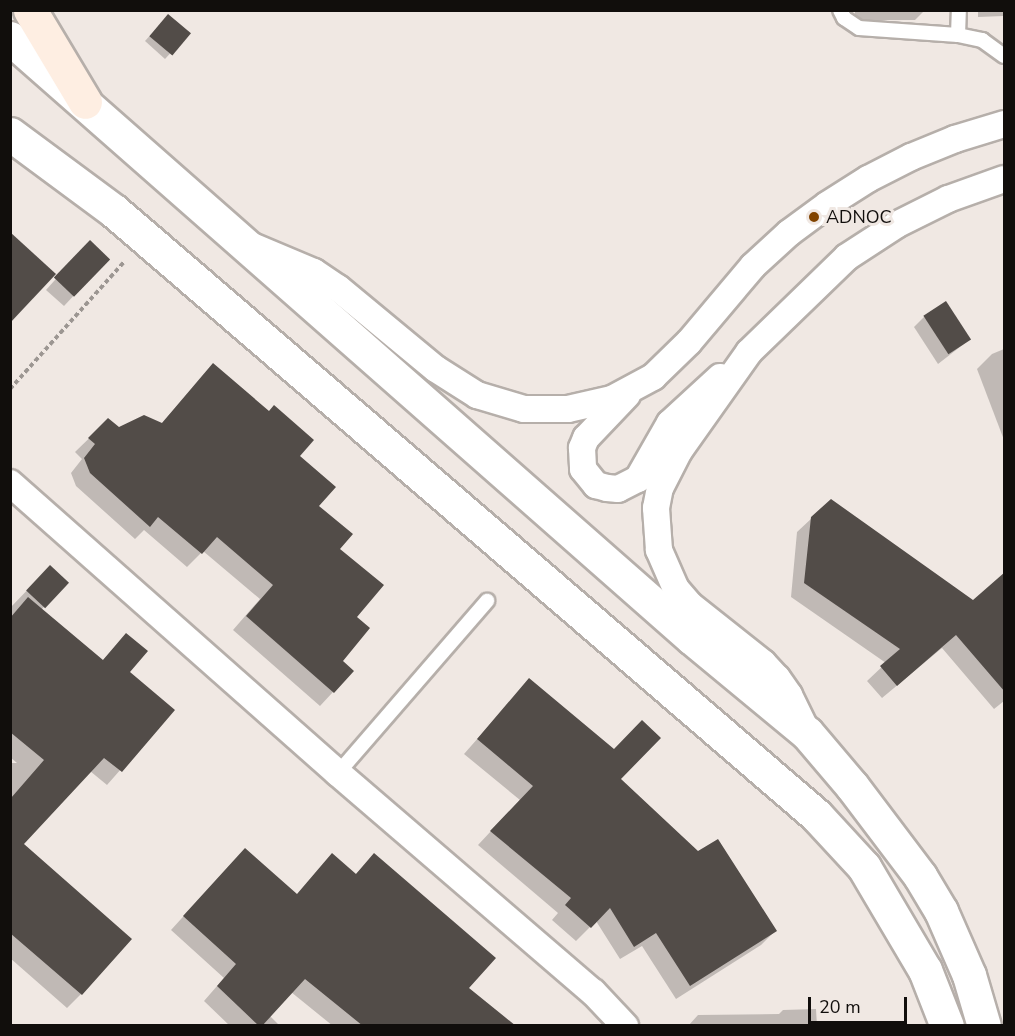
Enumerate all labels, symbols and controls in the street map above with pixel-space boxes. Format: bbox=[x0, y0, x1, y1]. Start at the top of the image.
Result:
place label: ADNOC bbox=[826, 206, 892, 228]
marker: ADNOC bbox=[807, 210, 821, 224]
scale bar bbox=[811, 985, 910, 1023]
text: 20 m bbox=[819, 995, 861, 1019]

